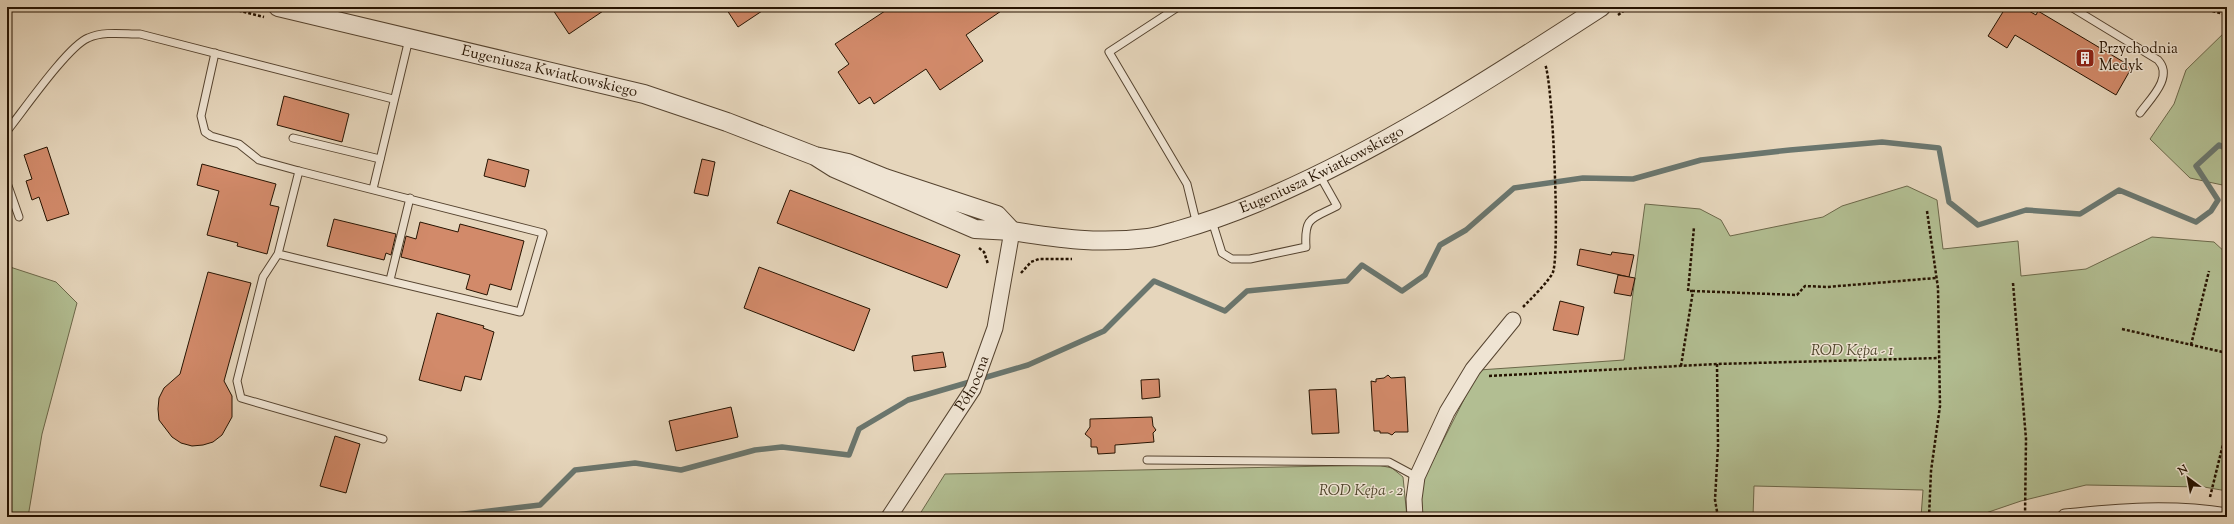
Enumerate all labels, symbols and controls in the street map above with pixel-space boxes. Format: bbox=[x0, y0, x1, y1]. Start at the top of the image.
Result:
place label: Przychodnia Medyk bbox=[2099, 39, 2178, 77]
street label: Eugeniusza Kwiatkowskiego bbox=[459, 40, 640, 103]
building icon: Przychodnia Medyk bbox=[2074, 47, 2096, 69]
street label: Eugeniusza Kwiatkowskiego bbox=[1237, 121, 1408, 219]
park label: ROD Kępa - 1 bbox=[1811, 341, 1893, 362]
street label: Północna bbox=[951, 353, 995, 416]
north arrow bbox=[2168, 458, 2208, 498]
text: N bbox=[2174, 461, 2191, 480]
park label: ROD Kępa - 2 bbox=[1319, 481, 1403, 502]

